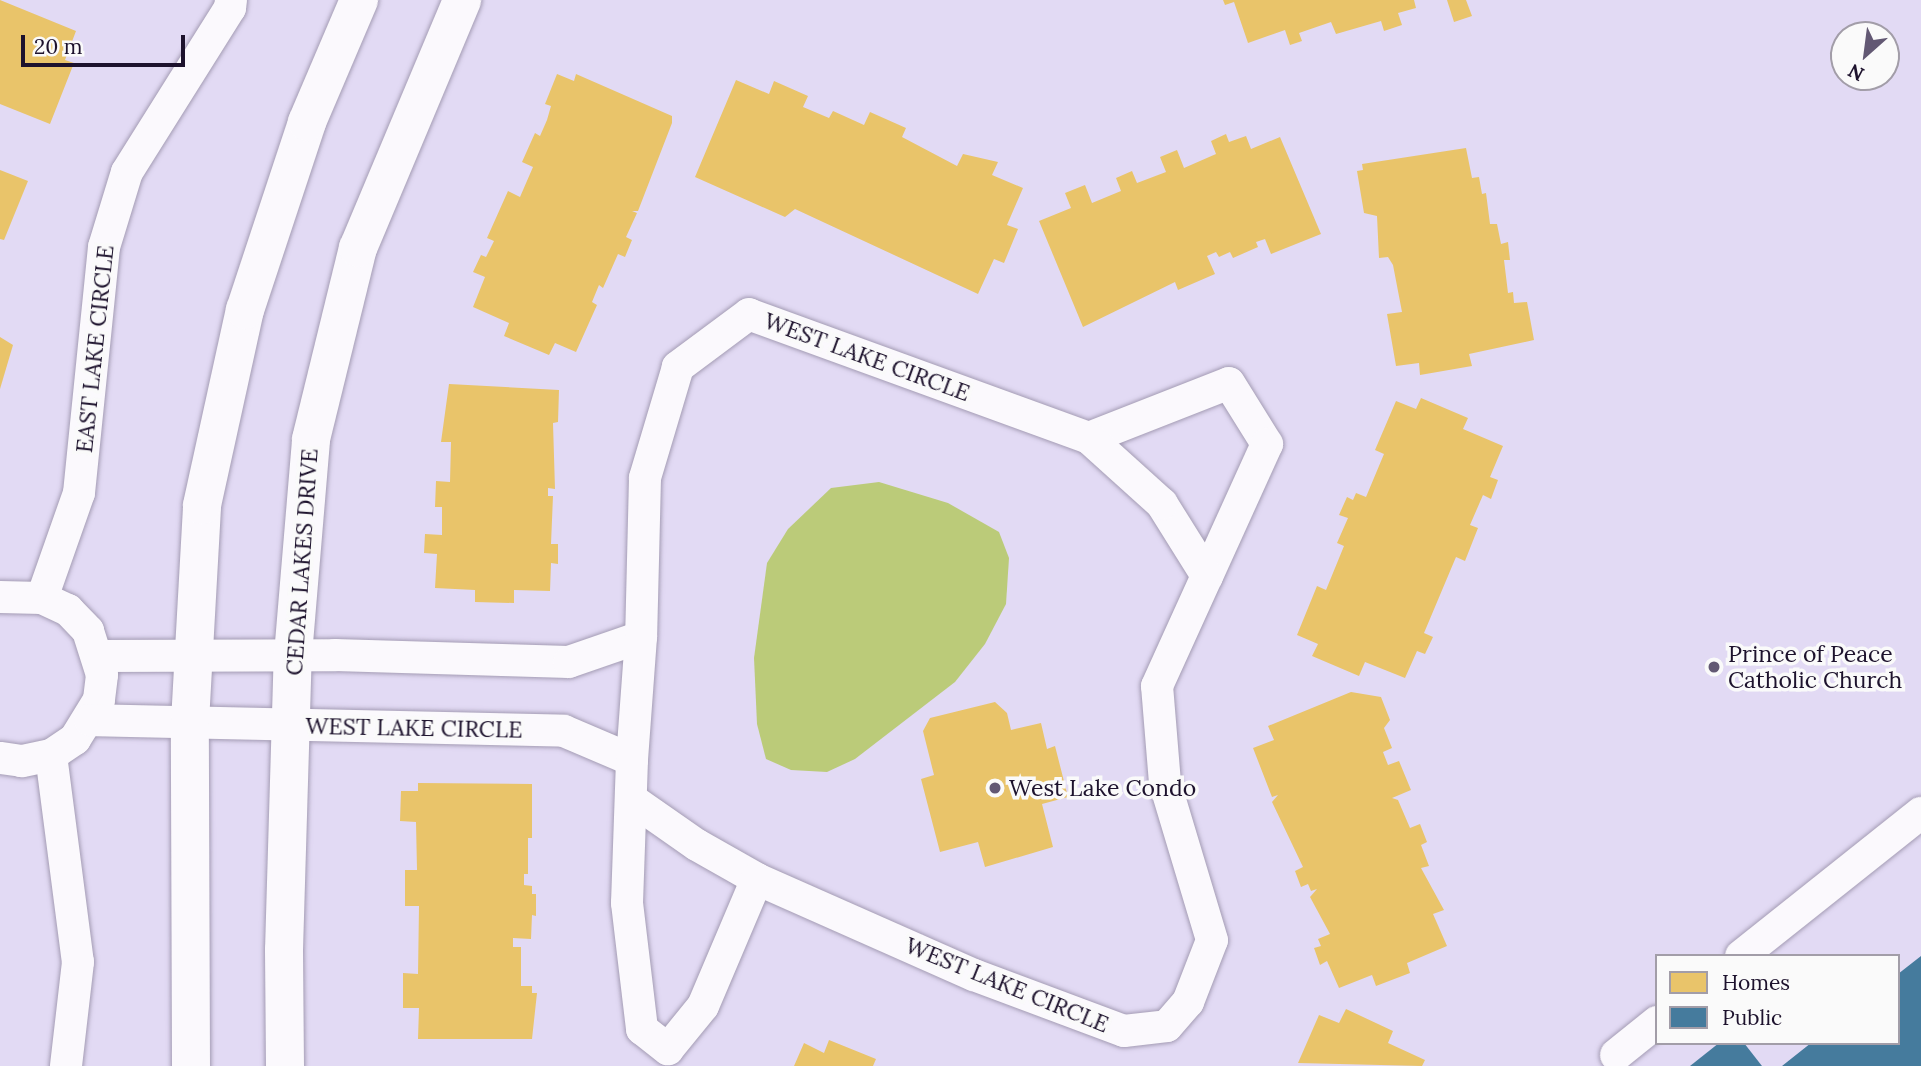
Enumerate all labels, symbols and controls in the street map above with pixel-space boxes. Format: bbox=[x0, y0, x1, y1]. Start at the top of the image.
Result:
scale bar bbox=[24, 21, 189, 65]
north arrow bbox=[1830, 21, 1900, 91]
text: 20 m bbox=[34, 33, 83, 60]
text: N bbox=[1844, 59, 1868, 87]
street label: EAST LAKE CIRCLE bbox=[70, 244, 120, 454]
street label: WEST LAKE CIRCLE bbox=[760, 307, 974, 407]
street label: CEDAR LAKES DRIVE bbox=[280, 448, 324, 676]
place label: Prince of Peace Catholic Church bbox=[1728, 640, 1902, 694]
marker: Prince of Peace Catholic Church bbox=[1706, 659, 1722, 675]
street label: WEST LAKE CIRCLE bbox=[305, 712, 523, 744]
place label: West Lake Condo bbox=[1009, 774, 1196, 802]
marker: West Lake Condo bbox=[987, 780, 1003, 796]
street label: WEST LAKE CIRCLE bbox=[901, 932, 1113, 1038]
legend bbox=[1655, 954, 1900, 1045]
text: Homes bbox=[1722, 969, 1790, 996]
text: Public bbox=[1722, 1004, 1782, 1031]

